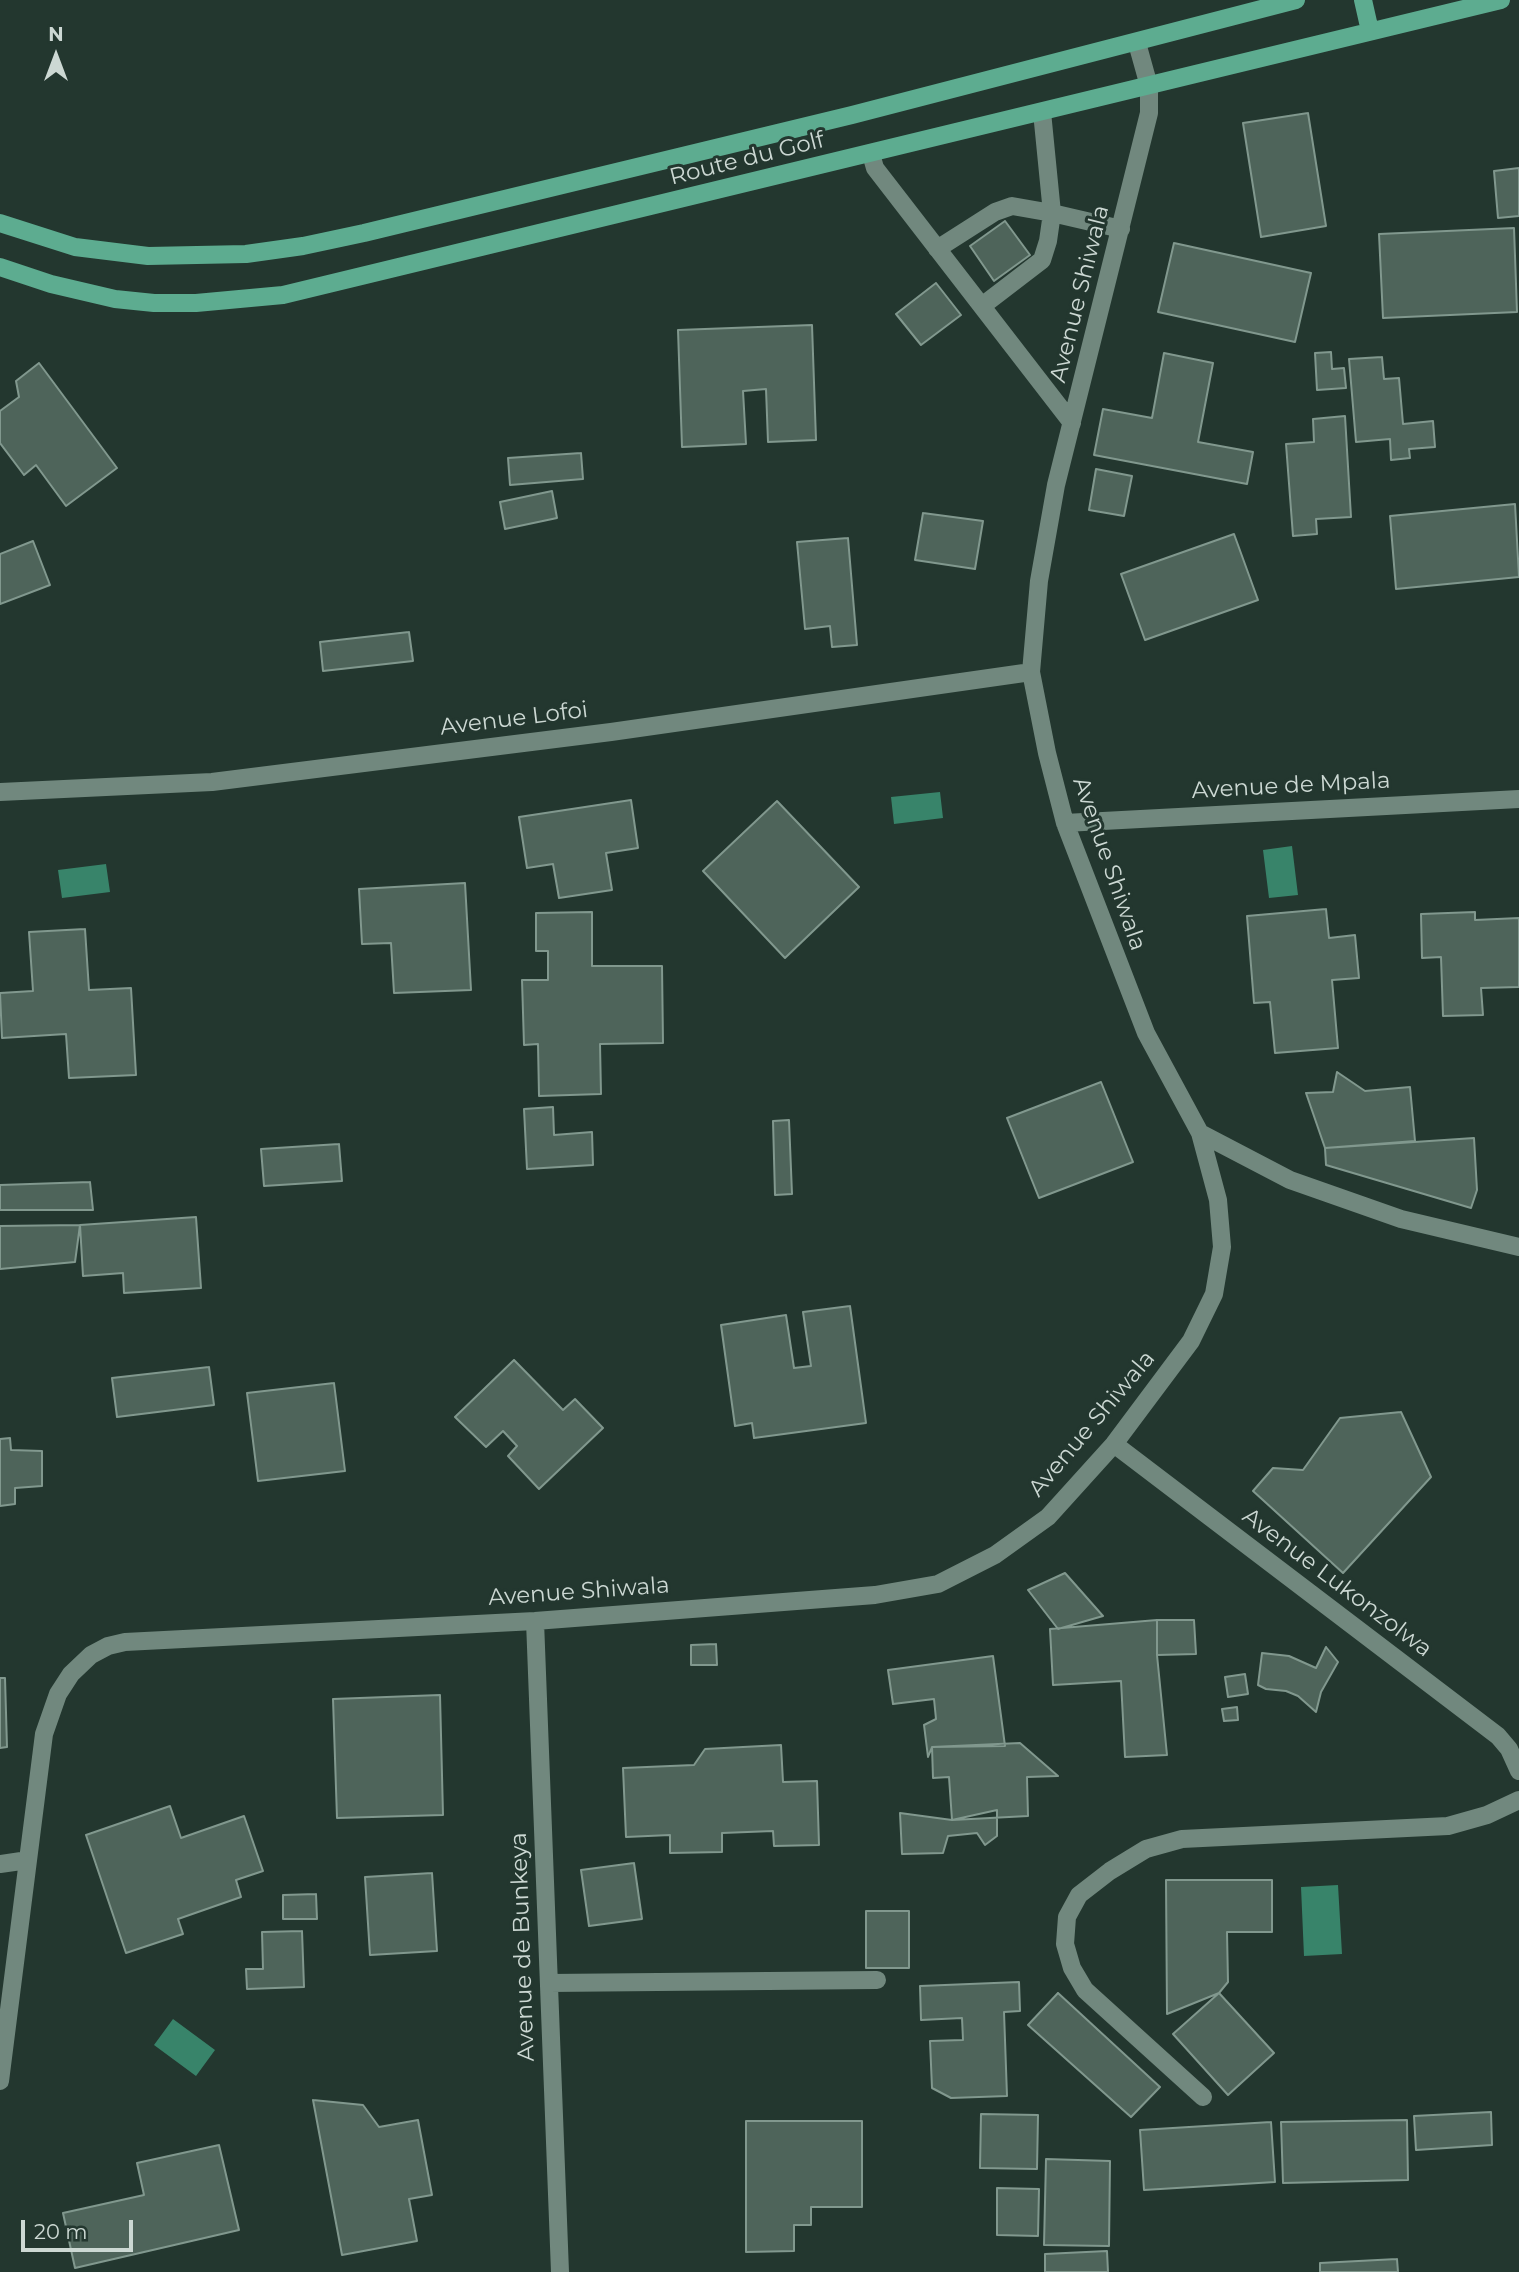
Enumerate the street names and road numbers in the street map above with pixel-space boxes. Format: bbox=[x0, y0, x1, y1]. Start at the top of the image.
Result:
street label: Route du Golf bbox=[667, 126, 827, 192]
street label: Avenue Shiwala bbox=[1045, 202, 1115, 386]
street label: Avenue Lofoi bbox=[438, 696, 590, 742]
street label: Avenue de Mpala bbox=[1191, 767, 1391, 805]
street label: Avenue Shiwala bbox=[1066, 774, 1152, 954]
street label: Avenue Shiwala bbox=[1023, 1345, 1161, 1503]
street label: Avenue Lukonzolwa bbox=[1237, 1503, 1437, 1663]
street label: Avenue Shiwala bbox=[487, 1572, 671, 1612]
street label: Avenue de Bunkeya bbox=[505, 1832, 541, 2062]

